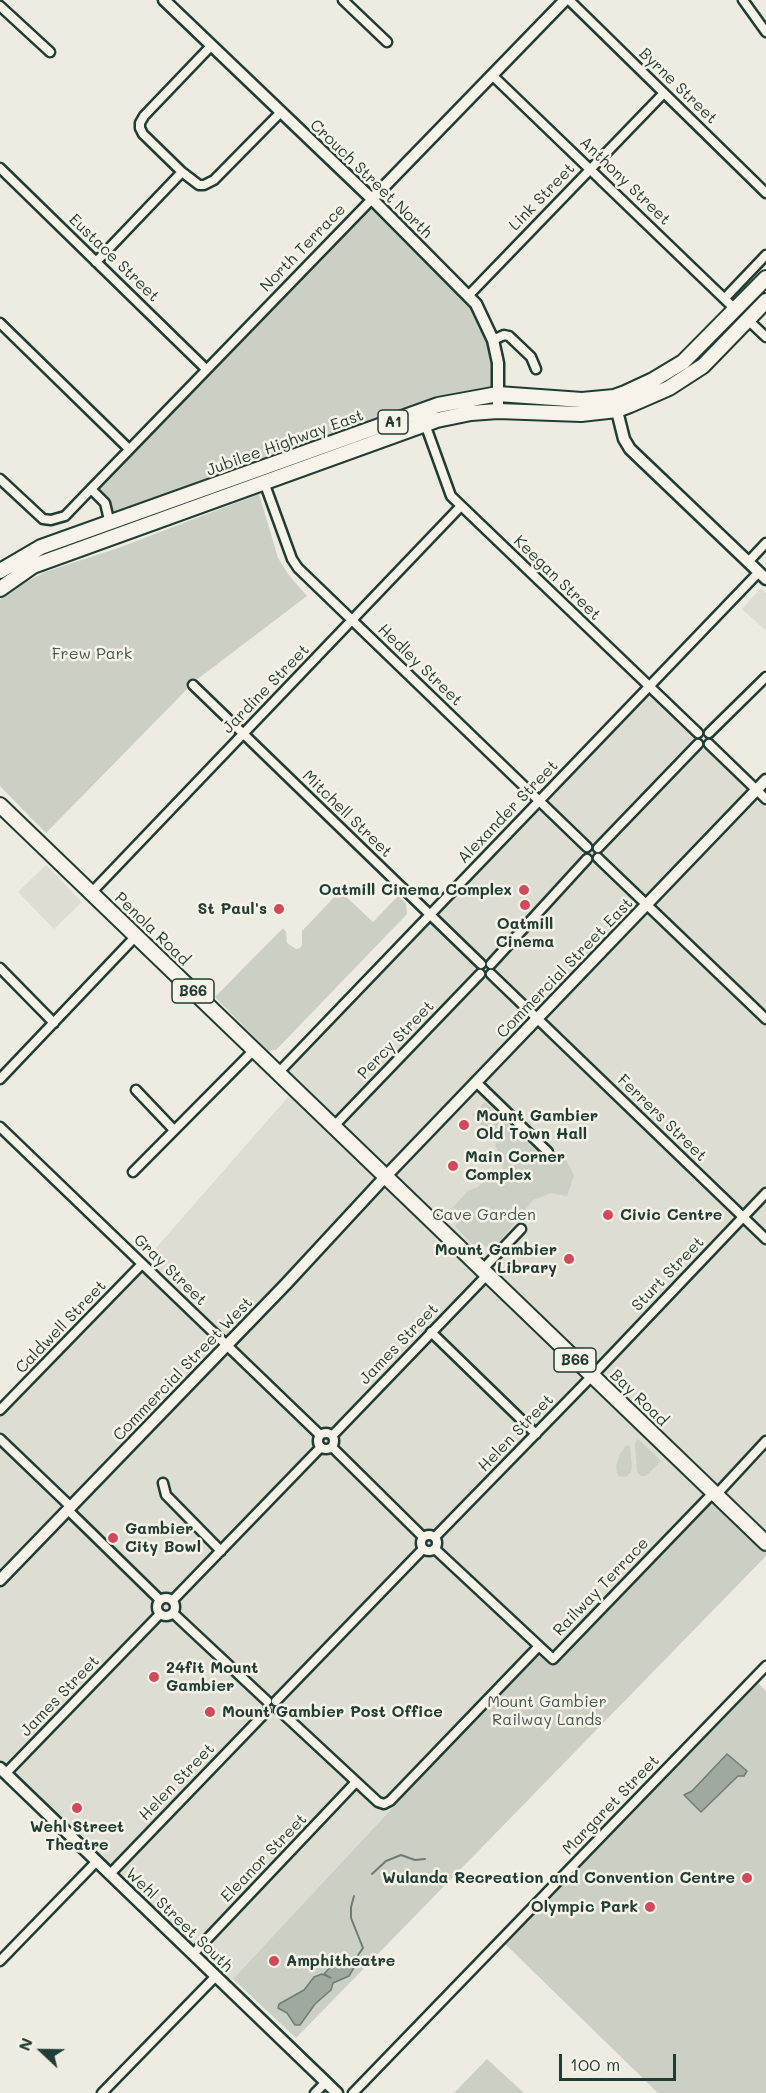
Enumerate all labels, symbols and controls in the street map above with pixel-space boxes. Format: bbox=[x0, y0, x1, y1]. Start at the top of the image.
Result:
street label: Byrne Street bbox=[635, 44, 721, 128]
street label: Crouch Street North bbox=[306, 116, 436, 242]
street label: Anthony Street bbox=[576, 133, 674, 229]
street label: Link Street bbox=[505, 159, 579, 235]
street label: North Terrace bbox=[256, 200, 350, 296]
street label: Eustace Street bbox=[65, 210, 163, 306]
street label: Jubilee Highway East bbox=[204, 406, 366, 480]
road number: A1 bbox=[378, 410, 408, 434]
street label: Keegan Street bbox=[509, 532, 605, 624]
street label: Hedley Street bbox=[374, 620, 466, 710]
street label: Jardine Street bbox=[219, 640, 313, 738]
park label: Frew Park bbox=[52, 644, 132, 664]
street label: Alexander Street bbox=[454, 756, 562, 868]
street label: Mitchell Street bbox=[298, 766, 396, 862]
place label: Oatmill Cinema Complex bbox=[319, 880, 512, 900]
marker: Oatmill Cinema Complex bbox=[517, 883, 531, 897]
street label: Penola Road bbox=[110, 888, 194, 970]
street label: Commercial Street East bbox=[493, 894, 637, 1042]
marker: Oatmill Cinema bbox=[518, 898, 532, 912]
place label: St Paul's bbox=[198, 899, 267, 919]
marker: St Paul's bbox=[272, 902, 286, 916]
place label: Oatmill Cinema bbox=[496, 914, 554, 952]
road number: B66 bbox=[172, 979, 214, 1003]
street label: Percy Street bbox=[354, 997, 438, 1083]
street label: Ferrers Street bbox=[613, 1071, 711, 1165]
place label: Mount Gambier Old Town Hall bbox=[476, 1106, 598, 1144]
marker: Mount Gambier Old Town Hall bbox=[457, 1118, 471, 1132]
place label: Main Corner Complex bbox=[465, 1147, 565, 1185]
marker: Main Corner Complex bbox=[446, 1159, 460, 1173]
park label: Cave Garden bbox=[432, 1205, 536, 1225]
place label: Civic Centre bbox=[620, 1205, 722, 1225]
marker: Civic Centre bbox=[601, 1208, 615, 1222]
street label: Gray Street bbox=[129, 1230, 211, 1310]
street label: Sturt Street bbox=[628, 1233, 708, 1315]
place label: Mount Gambier Library bbox=[435, 1240, 557, 1278]
marker: Mount Gambier Library bbox=[562, 1252, 576, 1266]
street label: Caldwell Street bbox=[12, 1276, 110, 1378]
street label: Commercial Street West bbox=[109, 1293, 257, 1445]
street label: James Street bbox=[356, 1299, 442, 1389]
road number: B66 bbox=[554, 1348, 596, 1372]
street label: Bay Road bbox=[606, 1366, 672, 1430]
street label: Helen Street bbox=[474, 1390, 558, 1476]
place label: Gambier City Bowl bbox=[125, 1519, 201, 1557]
marker: Gambier City Bowl bbox=[106, 1531, 120, 1545]
street label: Railway Terrace bbox=[549, 1534, 653, 1640]
street label: James Street bbox=[17, 1651, 103, 1741]
place label: 24fit Mount Gambier bbox=[166, 1658, 258, 1696]
marker: 24fit Mount Gambier bbox=[147, 1670, 161, 1684]
park label: Mount Gambier Railway Lands bbox=[487, 1692, 607, 1730]
place label: Mount Gambier Post Office bbox=[222, 1702, 443, 1722]
marker: Mount Gambier Post Office bbox=[203, 1705, 217, 1719]
street label: Helen Street bbox=[135, 1739, 219, 1825]
street label: Margaret Street bbox=[559, 1751, 663, 1859]
marker: Wehl Street Theatre bbox=[70, 1801, 84, 1815]
street label: Eleanor Street bbox=[217, 1810, 311, 1906]
place label: Wehl Street Theatre bbox=[30, 1817, 124, 1855]
street label: Wehl Street South bbox=[121, 1864, 237, 1976]
place label: Wulanda Recreation and Convention Centre bbox=[382, 1868, 735, 1888]
marker: Wulanda Recreation and Convention Centre bbox=[740, 1871, 754, 1885]
place label: Olympic Park bbox=[531, 1897, 638, 1917]
marker: Olympic Park bbox=[643, 1900, 657, 1914]
place label: Amphitheatre bbox=[286, 1951, 395, 1971]
marker: Amphitheatre bbox=[267, 1954, 281, 1968]
north arrow bbox=[12, 2021, 72, 2081]
text: N bbox=[13, 2035, 37, 2054]
scale bar bbox=[562, 2042, 679, 2080]
text: 100 m bbox=[570, 2052, 620, 2076]

